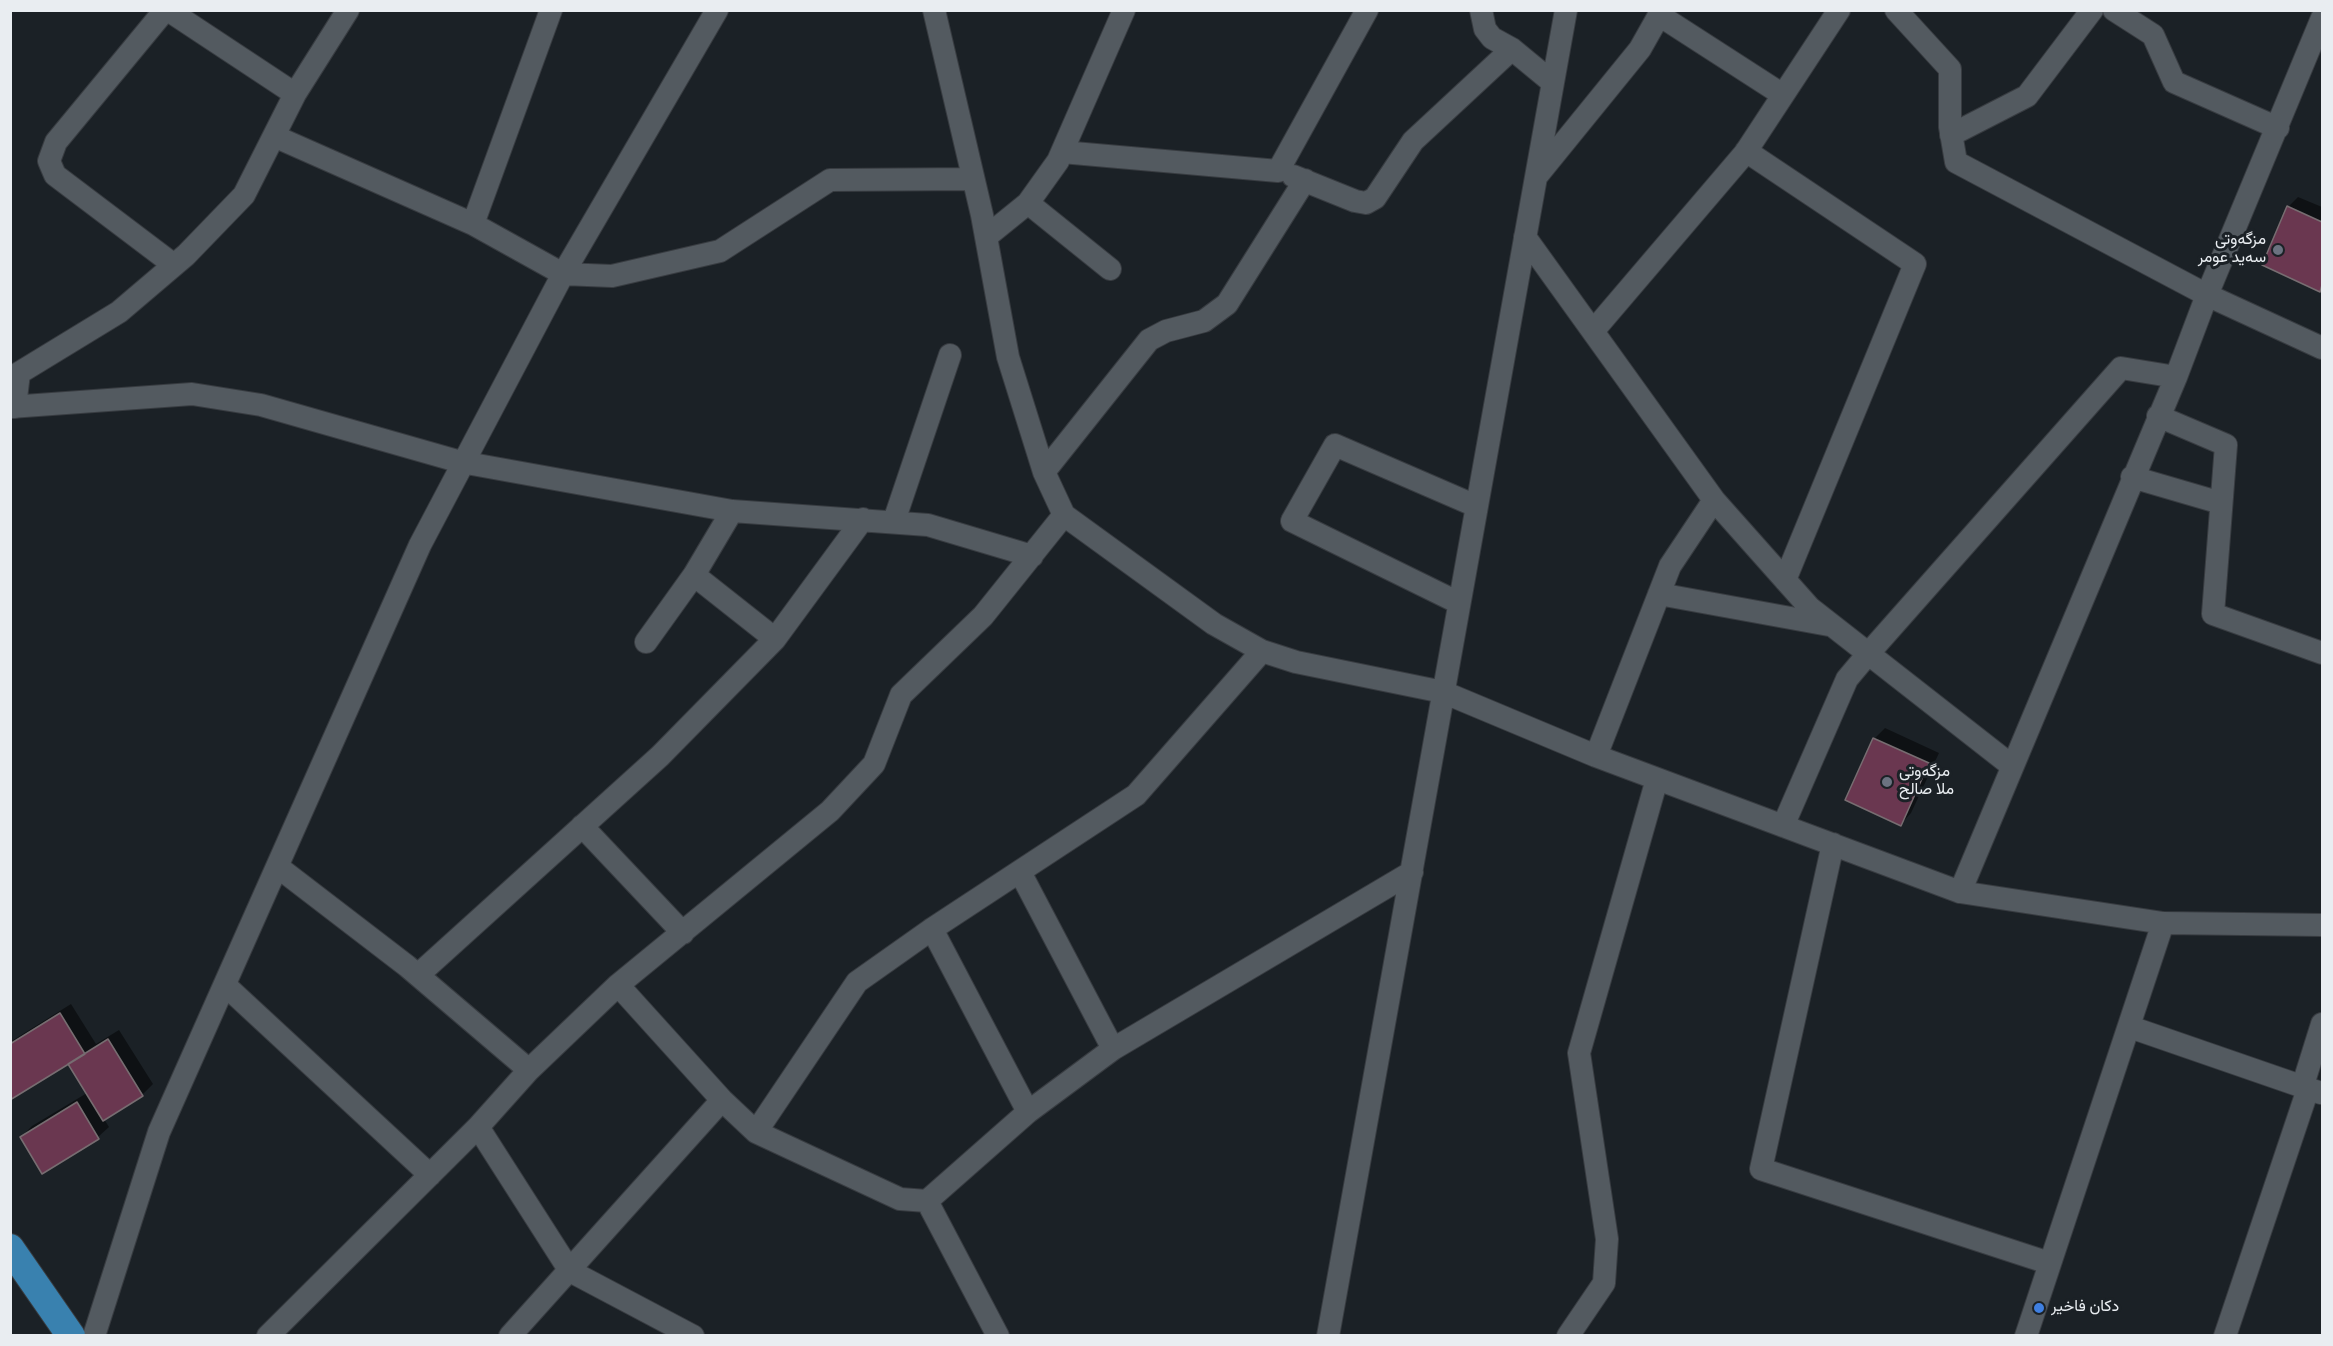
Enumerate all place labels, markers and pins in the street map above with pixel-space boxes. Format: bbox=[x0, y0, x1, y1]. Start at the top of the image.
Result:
place label: مزگەوتی سەید عومر bbox=[2198, 231, 2266, 269]
marker: مزگەوتی سەید عومر bbox=[2271, 243, 2285, 257]
place label: مزگه‌وتی ملا صالح bbox=[1899, 763, 1954, 801]
marker: مزگه‌وتی ملا صالح bbox=[1880, 775, 1894, 789]
place label: دكان فاخیر bbox=[2051, 1298, 2119, 1318]
marker: دكان فاخیر bbox=[2032, 1301, 2046, 1315]

